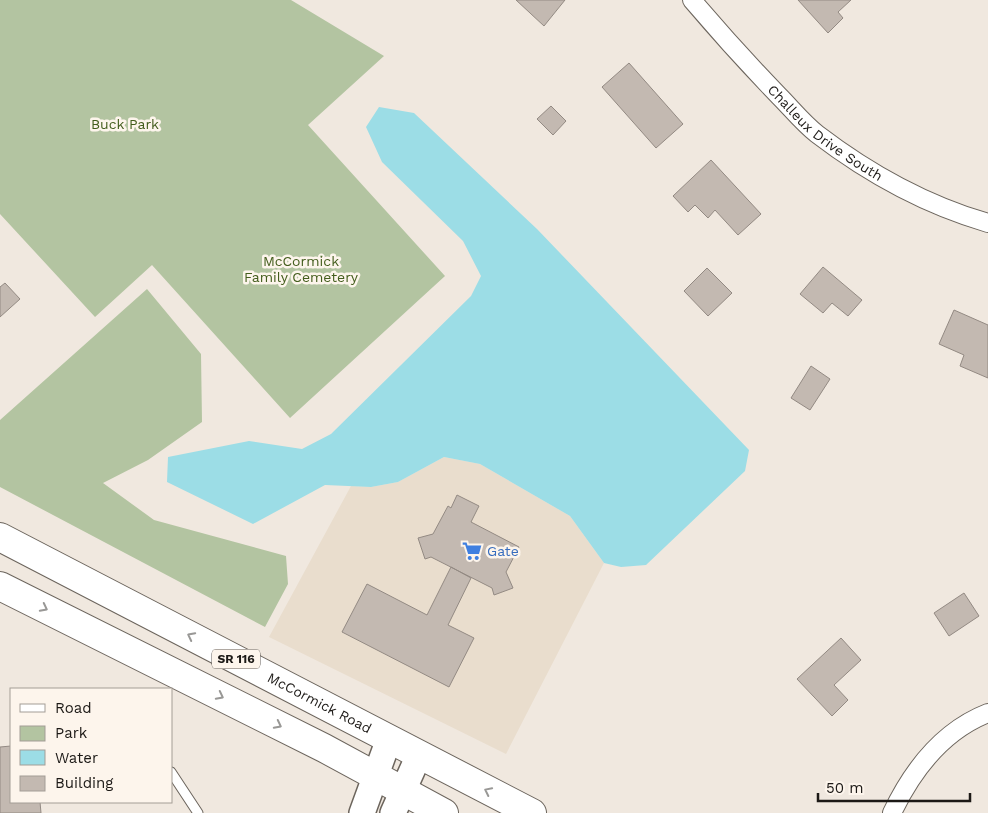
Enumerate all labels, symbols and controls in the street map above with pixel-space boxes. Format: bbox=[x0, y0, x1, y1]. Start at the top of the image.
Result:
street label: Challeux Drive South bbox=[765, 82, 885, 184]
park label: Buck Park bbox=[91, 116, 159, 132]
park label: McCormick Family Cemetery bbox=[244, 253, 359, 285]
supermarket icon: Gate bbox=[461, 540, 483, 562]
place label: Gate bbox=[487, 543, 519, 559]
one-way arrow bbox=[38, 602, 47, 612]
one-way arrow bbox=[187, 632, 196, 642]
road number: SR 116 bbox=[212, 650, 260, 669]
street label: McCormick Road bbox=[265, 669, 374, 736]
legend bbox=[10, 688, 172, 803]
one-way arrow bbox=[215, 690, 224, 700]
text: Road bbox=[55, 699, 92, 717]
one-way arrow bbox=[273, 719, 282, 729]
text: Park bbox=[55, 724, 88, 742]
text: Water bbox=[55, 749, 98, 767]
scale bar bbox=[818, 770, 970, 802]
text: Building bbox=[55, 774, 113, 792]
text: 50 m bbox=[826, 779, 863, 797]
one-way arrow bbox=[485, 787, 494, 797]

